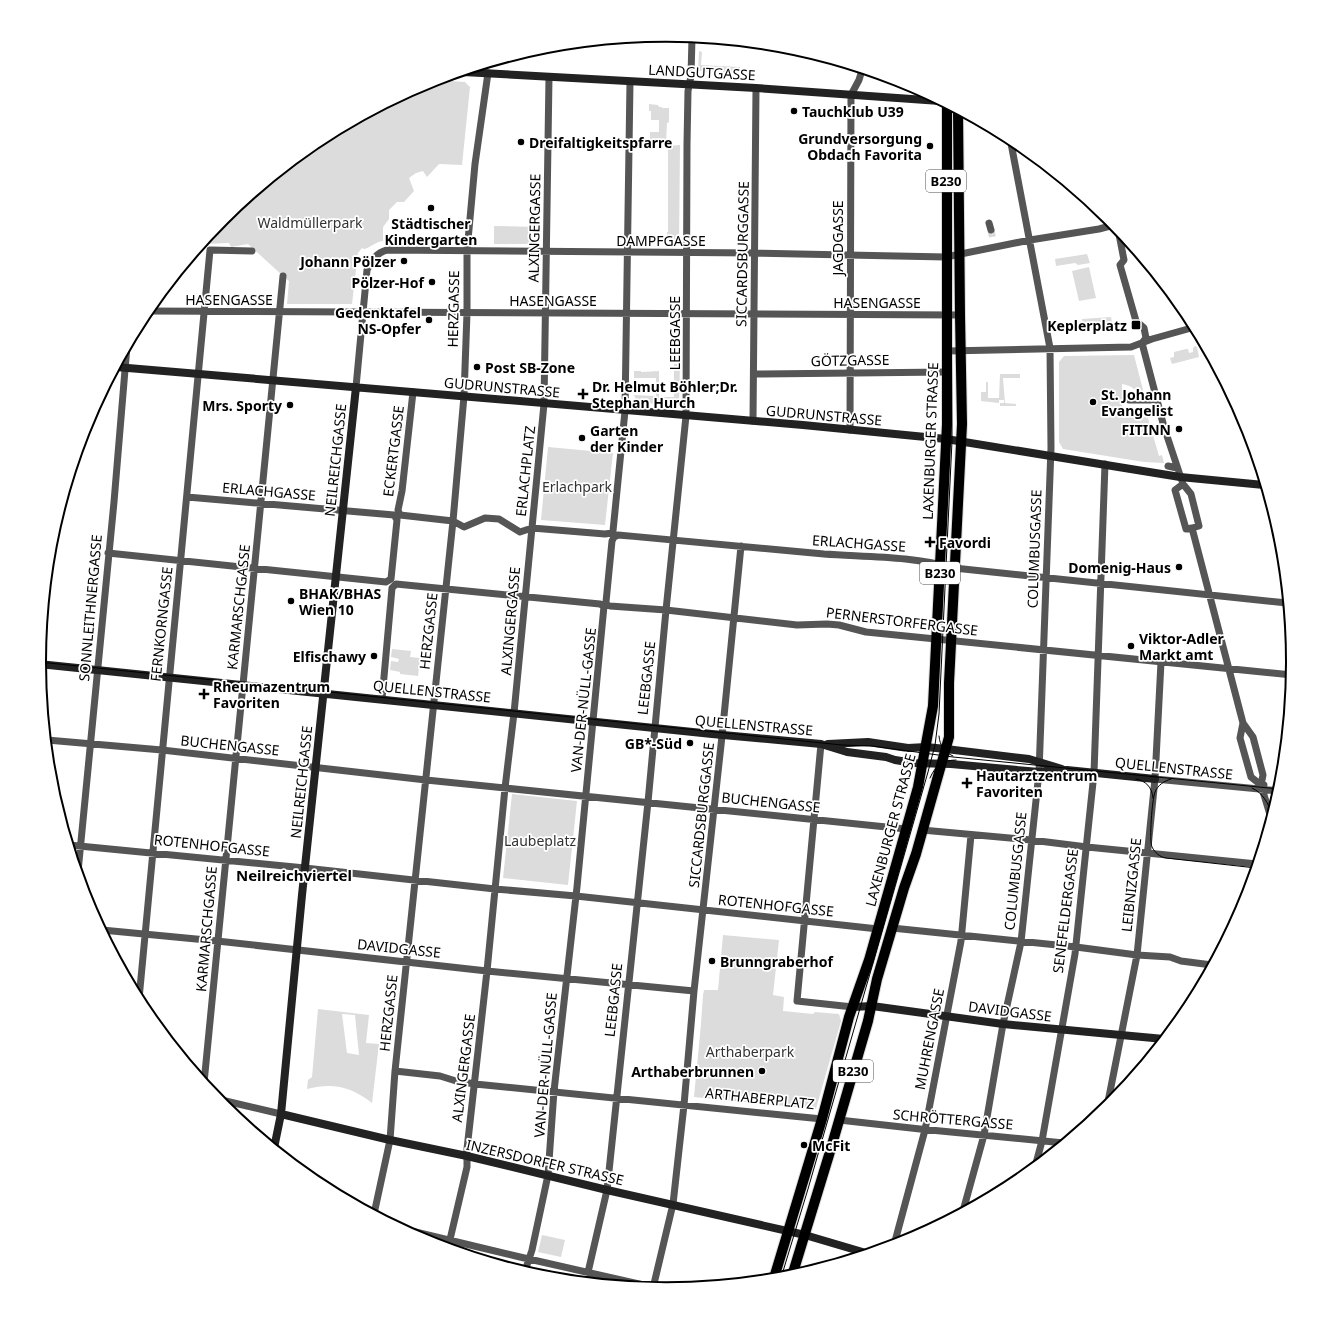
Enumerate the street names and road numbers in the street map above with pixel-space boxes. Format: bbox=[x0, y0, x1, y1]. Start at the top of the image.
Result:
street label: LANDGUTGASSE bbox=[648, 60, 756, 84]
road number: B230 bbox=[926, 170, 966, 192]
street label: ALXINGERGASSE bbox=[524, 173, 544, 283]
street label: SICCARDSBURGGASSE bbox=[731, 181, 753, 327]
street label: JAGDGASSE bbox=[828, 200, 847, 278]
street label: DAMPFGASSE bbox=[616, 231, 706, 250]
street label: HERZGASSE bbox=[443, 270, 463, 348]
street label: HASENGASSE bbox=[185, 290, 273, 309]
street label: HASENGASSE bbox=[509, 291, 597, 310]
street label: HASENGASSE bbox=[833, 293, 921, 312]
street label: LEEBGASSE bbox=[665, 296, 684, 370]
street label: GÖTZGASSE bbox=[811, 350, 889, 370]
street label: LAXENBURGER STRASSE bbox=[918, 362, 942, 520]
street label: GUDRUNSTRASSE bbox=[443, 372, 561, 402]
street label: GUDRUNSTRASSE bbox=[765, 400, 883, 430]
street label: NEILREICHGASSE bbox=[320, 403, 350, 517]
street label: ECKERTGASSE bbox=[378, 404, 408, 498]
street label: ERLACHPLATZ bbox=[511, 425, 539, 517]
street label: ERLACHGASSE bbox=[221, 477, 317, 505]
street label: COLUMBUSGASSE bbox=[1022, 489, 1046, 609]
street label: ERLACHGASSE bbox=[811, 530, 907, 556]
street label: SONNLEITHNERGASSE bbox=[74, 534, 106, 682]
street label: KARMARSCHGASSE bbox=[222, 543, 254, 671]
road number: B230 bbox=[920, 562, 960, 584]
street label: FERNKORNGASSE bbox=[146, 566, 176, 682]
street label: ALXINGERGASSE bbox=[496, 566, 524, 676]
street label: HERZGASSE bbox=[415, 592, 441, 670]
street label: PERNERSTORFERGASSE bbox=[825, 602, 979, 640]
street label: VAN-DER-NÜLL-GASSE bbox=[566, 627, 600, 773]
street label: LEEBGASSE bbox=[633, 640, 659, 716]
street label: QUELLENSTRASSE bbox=[372, 675, 492, 707]
street label: QUELLENSTRASSE bbox=[694, 710, 814, 740]
street label: NEILREICHGASSE bbox=[286, 725, 316, 839]
street label: BUCHENGASSE bbox=[180, 730, 280, 760]
street label: SICCARDSBURGGASSE bbox=[684, 741, 718, 889]
street label: LAXENBURGER STRASSE bbox=[860, 751, 920, 909]
street label: QUELLENSTRASSE bbox=[1114, 752, 1234, 784]
street label: BUCHENGASSE bbox=[721, 787, 821, 817]
street label: COLUMBUSGASSE bbox=[999, 811, 1031, 931]
street label: ROTENHOFGASSE bbox=[153, 829, 271, 861]
street label: LEIBNIZGASSE bbox=[1117, 837, 1145, 933]
street label: SENEFELDERGASSE bbox=[1048, 848, 1082, 974]
street label: KARMARSCHGASSE bbox=[191, 865, 221, 993]
street label: ROTENHOFGASSE bbox=[717, 889, 835, 921]
street label: DAVIDGASSE bbox=[356, 934, 442, 962]
street label: LEEBGASSE bbox=[600, 962, 626, 1038]
street label: HERZGASSE bbox=[375, 974, 401, 1052]
street label: MUHRENGASSE bbox=[910, 987, 948, 1091]
street label: VAN-DER-NÜLL-GASSE bbox=[529, 992, 561, 1138]
street label: DAVIDGASSE bbox=[967, 996, 1053, 1026]
street label: ALXINGERGASSE bbox=[447, 1013, 479, 1123]
road number: B230 bbox=[833, 1060, 873, 1082]
street label: ARTHABERPLATZ bbox=[704, 1083, 816, 1113]
street label: SCHRÖTTERGASSE bbox=[892, 1104, 1014, 1134]
street label: INZERSDORFER STRASSE bbox=[464, 1135, 626, 1189]

